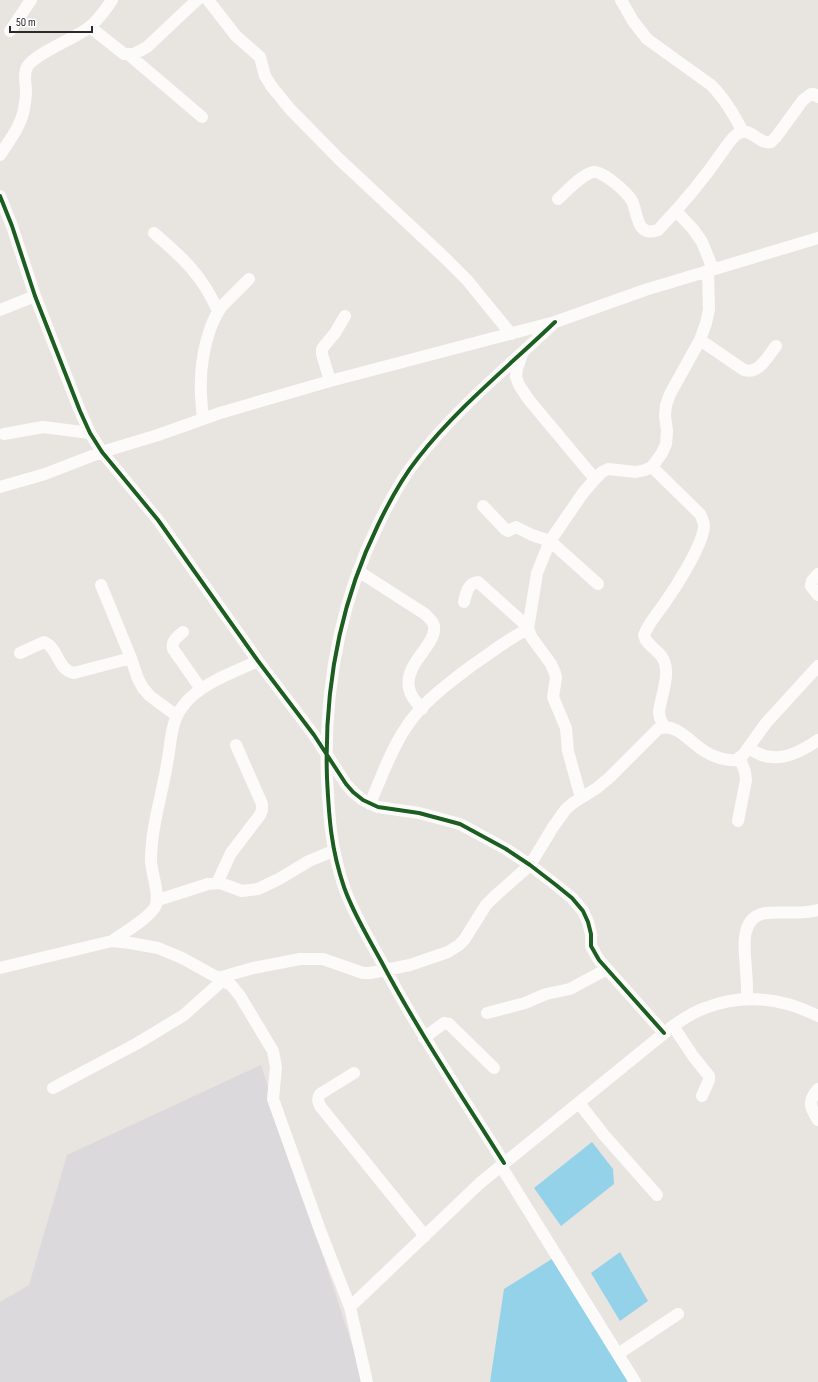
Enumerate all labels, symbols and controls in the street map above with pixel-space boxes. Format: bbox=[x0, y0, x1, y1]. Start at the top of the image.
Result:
scale bar bbox=[10, 8, 92, 34]
text: 50 m bbox=[16, 15, 36, 30]

